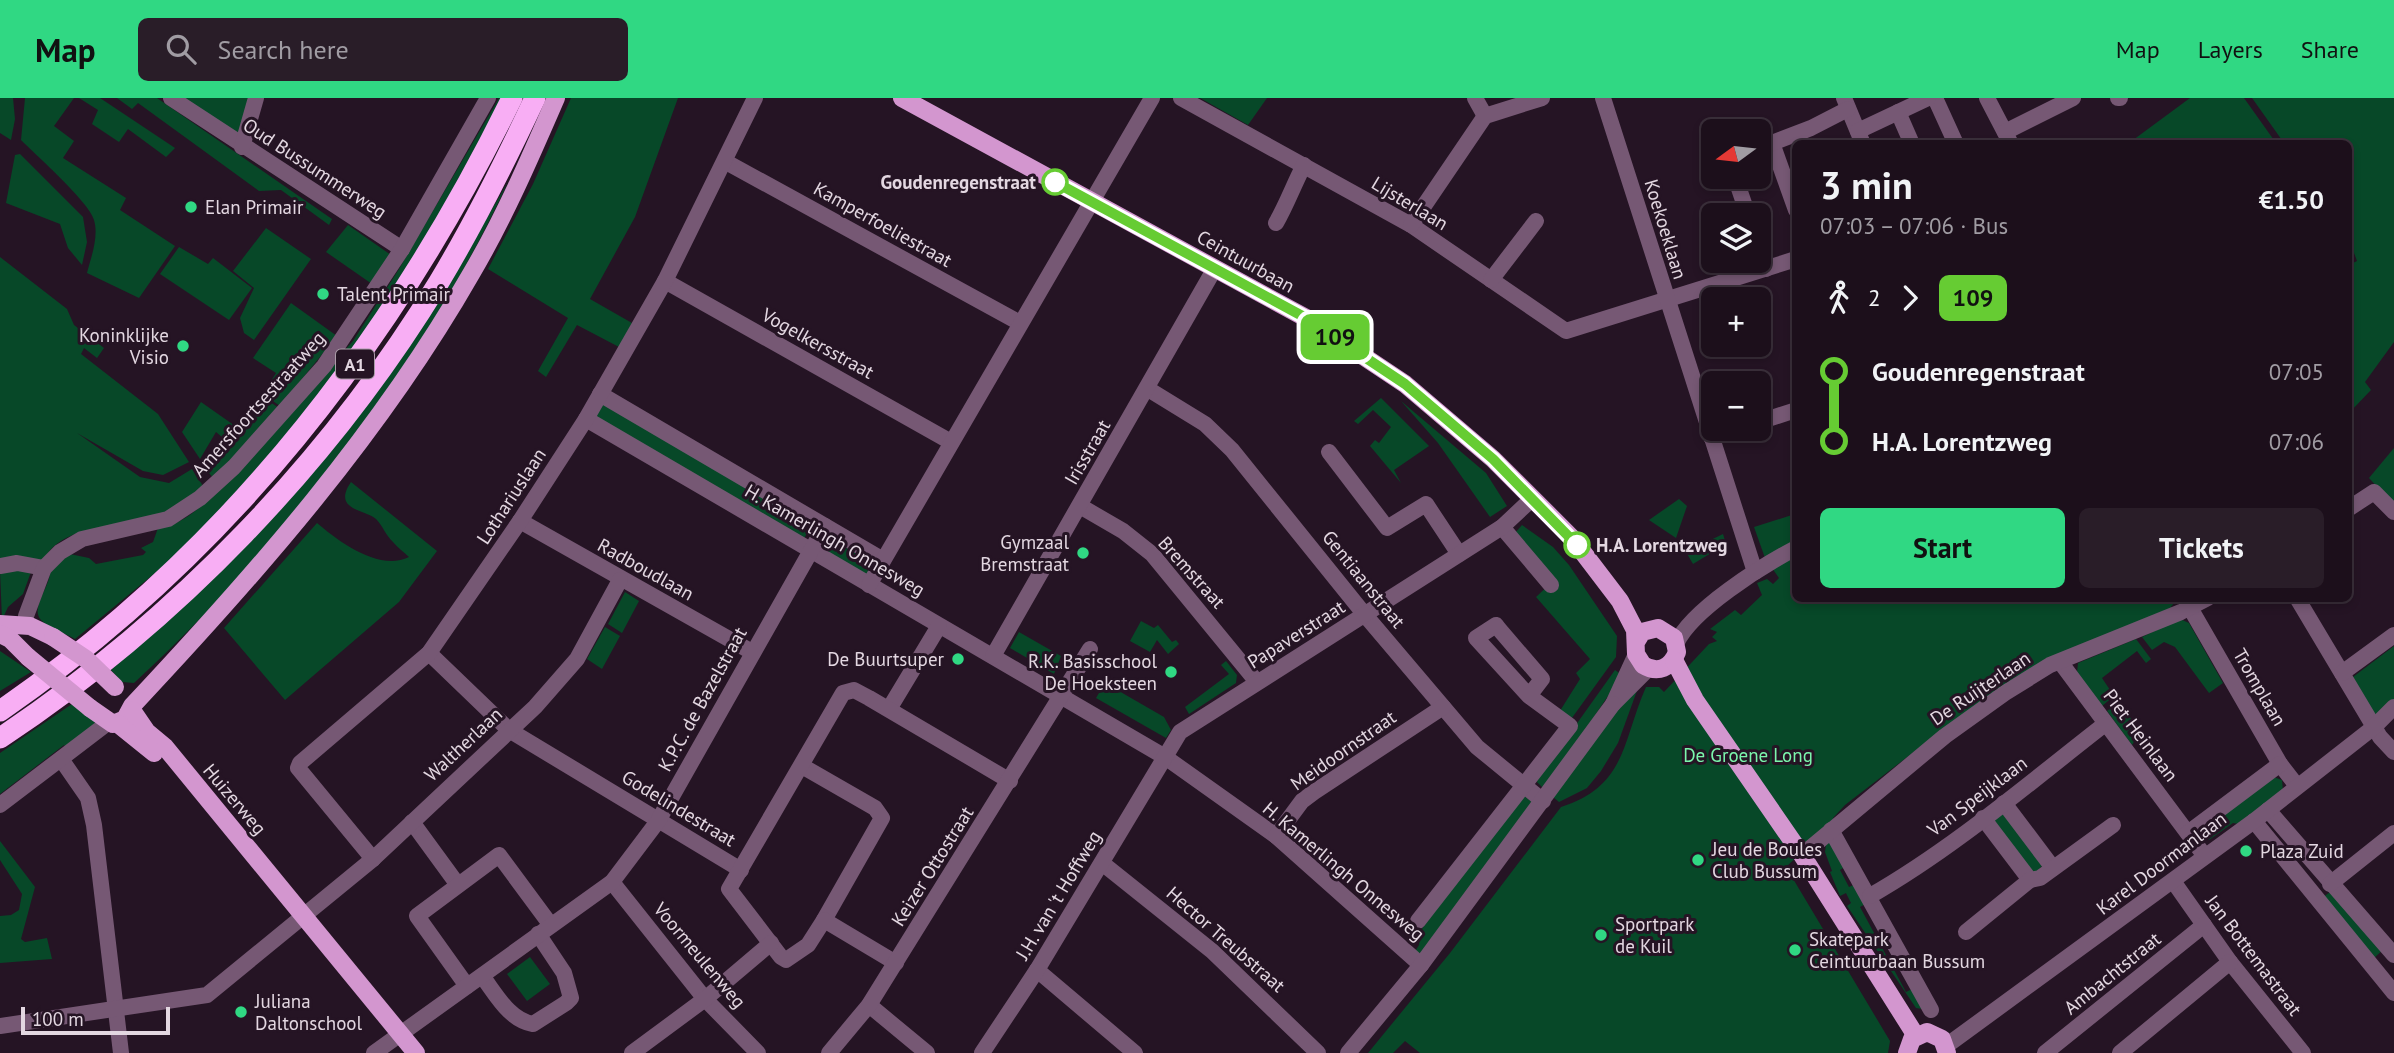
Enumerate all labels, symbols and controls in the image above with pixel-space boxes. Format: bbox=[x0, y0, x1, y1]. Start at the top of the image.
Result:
search box bbox=[138, 18, 628, 81]
text: Map bbox=[35, 28, 96, 71]
icon: search bbox=[162, 30, 200, 68]
text: Search here bbox=[218, 33, 349, 66]
text: Map bbox=[2116, 34, 2160, 65]
text: Layers bbox=[2198, 34, 2263, 65]
text: Share bbox=[2301, 34, 2359, 65]
street label: Oud Bussummerweg bbox=[239, 113, 391, 223]
north arrow bbox=[1701, 119, 1771, 189]
map controls bbox=[1701, 119, 1771, 441]
text: 3 min bbox=[1820, 160, 1913, 209]
marker: Goudenregenstraat bbox=[1042, 169, 1068, 195]
place label: Goudenregenstraat bbox=[881, 170, 1036, 194]
street label: Lijsterlaan bbox=[1367, 171, 1453, 235]
street label: Kamperfoeliestraat bbox=[810, 176, 957, 272]
street label: Koekoeklaan bbox=[1639, 176, 1693, 282]
text: €1.50 bbox=[2259, 183, 2324, 216]
place label: Elan Primair bbox=[205, 195, 304, 219]
marker: Elan Primair bbox=[183, 199, 199, 215]
button: layers bbox=[1701, 203, 1771, 273]
text: 07:03 – 07:06 · Bus bbox=[1820, 211, 2008, 240]
street label: Ceintuurbaan bbox=[1193, 224, 1299, 298]
icon: walk bbox=[1820, 279, 1858, 317]
icon: forward bbox=[1891, 279, 1929, 317]
place label: Talent Primair bbox=[337, 282, 451, 306]
text: 109 bbox=[1953, 282, 1993, 313]
text: 2 bbox=[1868, 283, 1881, 312]
marker: Talent Primair bbox=[315, 286, 331, 302]
button: + bbox=[1701, 287, 1771, 357]
street label: Vogelkersstraat bbox=[757, 302, 879, 384]
line badge: 109 bbox=[1295, 314, 1375, 360]
text: 109 bbox=[1315, 321, 1355, 352]
place label: Koninklijke Visio bbox=[79, 323, 169, 369]
street label: Amersfoortsestraatweg bbox=[186, 326, 330, 482]
marker: Koninklijke Visio bbox=[175, 338, 191, 354]
road number: A1 bbox=[336, 350, 374, 378]
text: Goudenregenstraat bbox=[1872, 355, 2085, 388]
text: 07:05 bbox=[2269, 357, 2324, 386]
button: − bbox=[1701, 371, 1771, 441]
street label: Irisstraat bbox=[1059, 415, 1115, 489]
text: H.A. Lorentzweg bbox=[1872, 425, 2052, 458]
text: 07:06 bbox=[2269, 427, 2324, 456]
street label: Lothariuslaan bbox=[471, 443, 551, 549]
street label: H. Kamerlingh Onnesweg bbox=[741, 479, 929, 601]
button: Start bbox=[1820, 508, 2065, 588]
button: Tickets bbox=[2079, 508, 2324, 588]
street label: Gentiaanstraat bbox=[1317, 525, 1411, 633]
place label: Gymzaal Bremstraat bbox=[980, 530, 1070, 576]
street label: Bremstraat bbox=[1153, 531, 1231, 613]
marker: H.A. Lorentzweg bbox=[1564, 532, 1590, 558]
street label: Radboudlaan bbox=[594, 533, 698, 605]
place label: H.A. Lorentzweg bbox=[1596, 533, 1728, 557]
marker: Gymzaal Bremstraat bbox=[1075, 545, 1091, 561]
street label: Papaverstraat bbox=[1243, 594, 1350, 673]
street label: K.P.C. de Bazelstraat bbox=[652, 622, 752, 775]
street label: Tromplaan bbox=[2228, 644, 2292, 730]
street label: De Ruijterlaan bbox=[1925, 646, 2035, 730]
place label: De Buurtsuper bbox=[827, 647, 945, 671]
place label: R.K. Basisschool De Hoeksteen bbox=[1028, 649, 1157, 695]
marker: De Buurtsuper bbox=[950, 651, 966, 667]
marker: R.K. Basisschool De Hoeksteen bbox=[1163, 664, 1179, 680]
street label: Piet Heinlaan bbox=[2098, 684, 2184, 786]
street label: Waltherlaan bbox=[419, 702, 507, 786]
street label: Meidoornstraat bbox=[1286, 704, 1401, 795]
park label: De Groene Long bbox=[1683, 743, 1813, 767]
street label: Van Speijklaan bbox=[1922, 751, 2032, 842]
street label: Huizerweg bbox=[198, 758, 272, 840]
street label: Godelindestraat bbox=[618, 765, 741, 852]
street label: H. Kamerlingh Onnesweg bbox=[1258, 796, 1430, 946]
street label: Keizer Ottostraat bbox=[886, 801, 979, 930]
street label: Karel Doormanlaan bbox=[2091, 806, 2231, 920]
street label: J.H. van 't Hoffweg bbox=[1009, 826, 1106, 965]
place label: Jeu de Boules Club Bussum bbox=[1711, 837, 1822, 883]
place label: Plaza Zuid bbox=[2260, 839, 2344, 863]
marker: Plaza Zuid bbox=[2238, 843, 2254, 859]
marker: Jeu de Boules Club Bussum bbox=[1690, 852, 1706, 868]
street label: Hector Treubstraat bbox=[1162, 881, 1291, 997]
street label: Jan Bottemastraat bbox=[2200, 889, 2308, 1021]
street label: Voormeulenweg bbox=[648, 896, 751, 1013]
place label: Sportpark de Kuil bbox=[1615, 912, 1694, 958]
street label: Ambachtstraat bbox=[2059, 926, 2166, 1019]
marker: Sportpark de Kuil bbox=[1593, 927, 1609, 943]
place label: Skatepark Ceintuurbaan Bussum bbox=[1809, 927, 1985, 973]
marker: Skatepark Ceintuurbaan Bussum bbox=[1787, 942, 1803, 958]
place label: Juliana Daltonschool bbox=[254, 989, 363, 1035]
scale bar bbox=[21, 1004, 170, 1036]
marker: Juliana Daltonschool bbox=[233, 1004, 249, 1020]
text: 100 m bbox=[32, 1007, 84, 1031]

